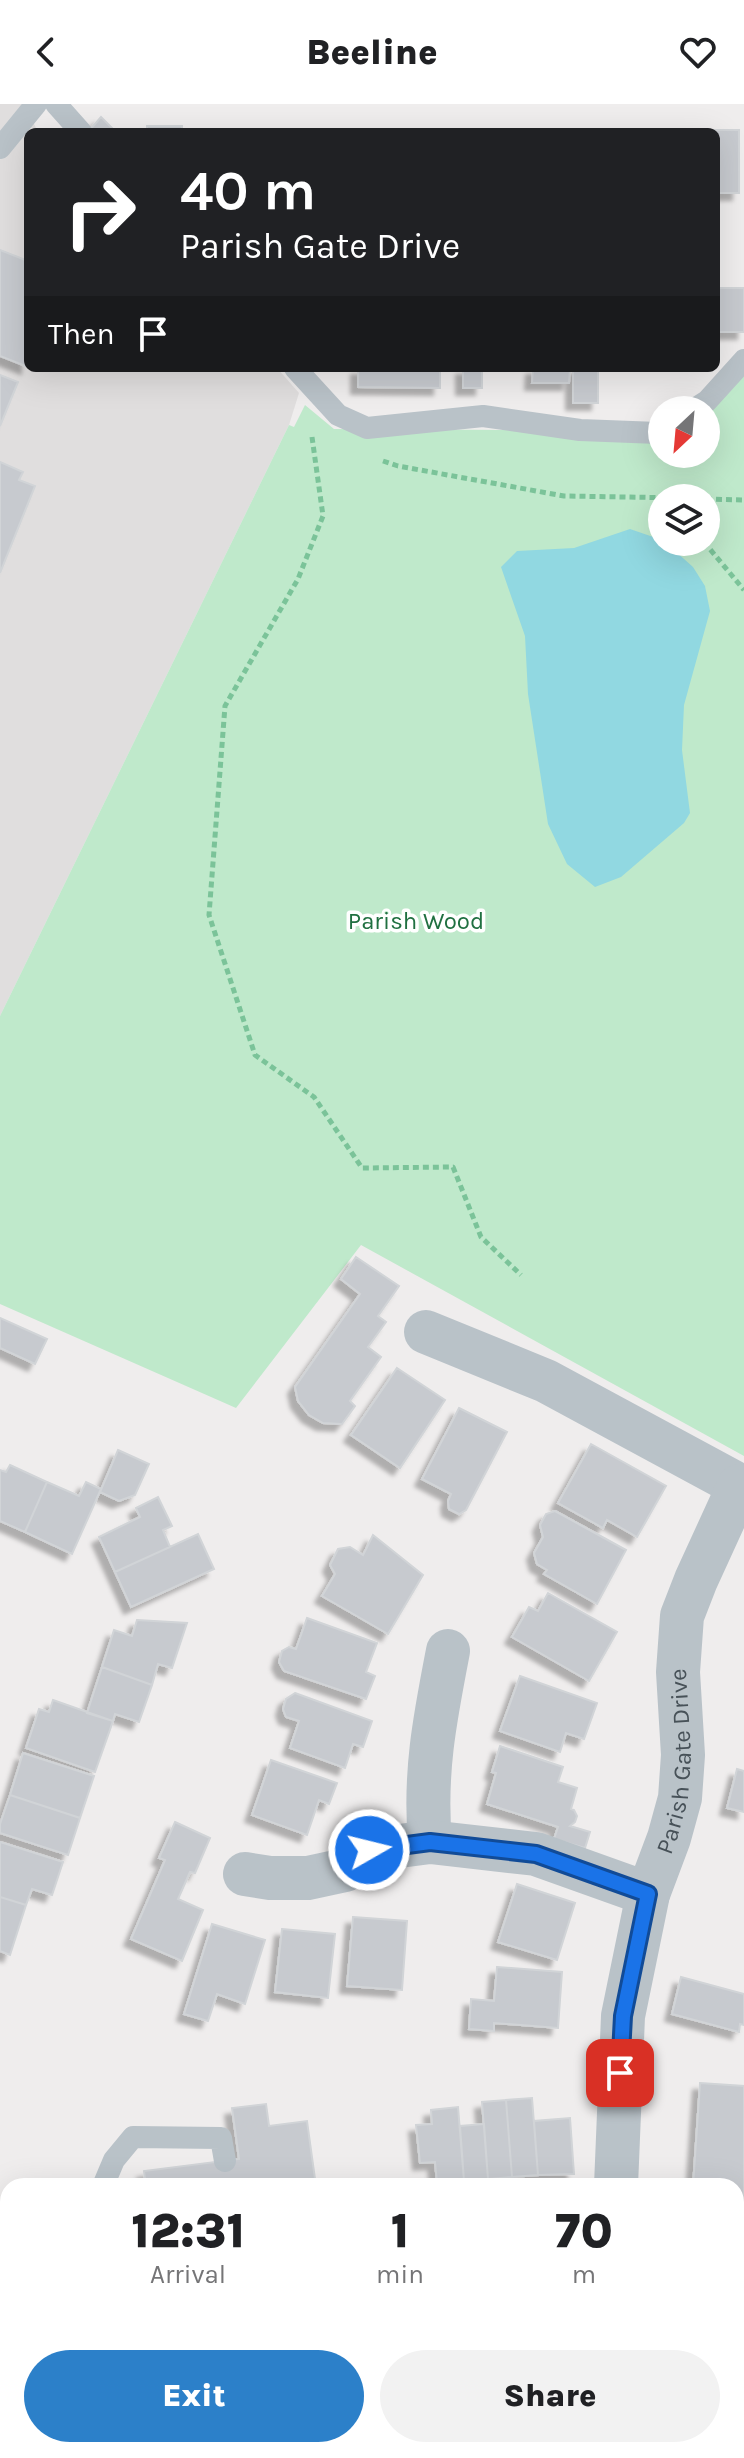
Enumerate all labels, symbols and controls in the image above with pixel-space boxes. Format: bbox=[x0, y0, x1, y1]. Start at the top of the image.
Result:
icon: back bbox=[24, 30, 68, 74]
icon: heart bbox=[676, 30, 720, 74]
text: Beeline bbox=[306, 31, 438, 73]
text: 40 m bbox=[180, 158, 316, 223]
icon: right bbox=[48, 160, 152, 264]
text: Parish Gate Drive bbox=[180, 225, 460, 267]
icon: arrive bbox=[131, 312, 175, 356]
text: Then bbox=[48, 316, 115, 352]
north arrow bbox=[648, 396, 720, 468]
map controls bbox=[648, 396, 720, 556]
button: layers bbox=[648, 484, 720, 556]
park label: Parish Wood bbox=[348, 907, 484, 935]
street label: Parish Gate Drive bbox=[650, 1668, 697, 1858]
position arrow bbox=[327, 1808, 411, 1892]
pin bbox=[586, 2039, 654, 2107]
icon: arrive bbox=[598, 2051, 642, 2095]
text: 12:31 bbox=[131, 2203, 245, 2259]
text: 1 bbox=[391, 2203, 409, 2259]
text: 70 bbox=[555, 2203, 613, 2259]
text: Arrival bbox=[150, 2259, 226, 2290]
text: min bbox=[376, 2259, 424, 2290]
text: m bbox=[572, 2259, 596, 2290]
button: Exit bbox=[24, 2350, 364, 2442]
button: Share bbox=[380, 2350, 720, 2442]

